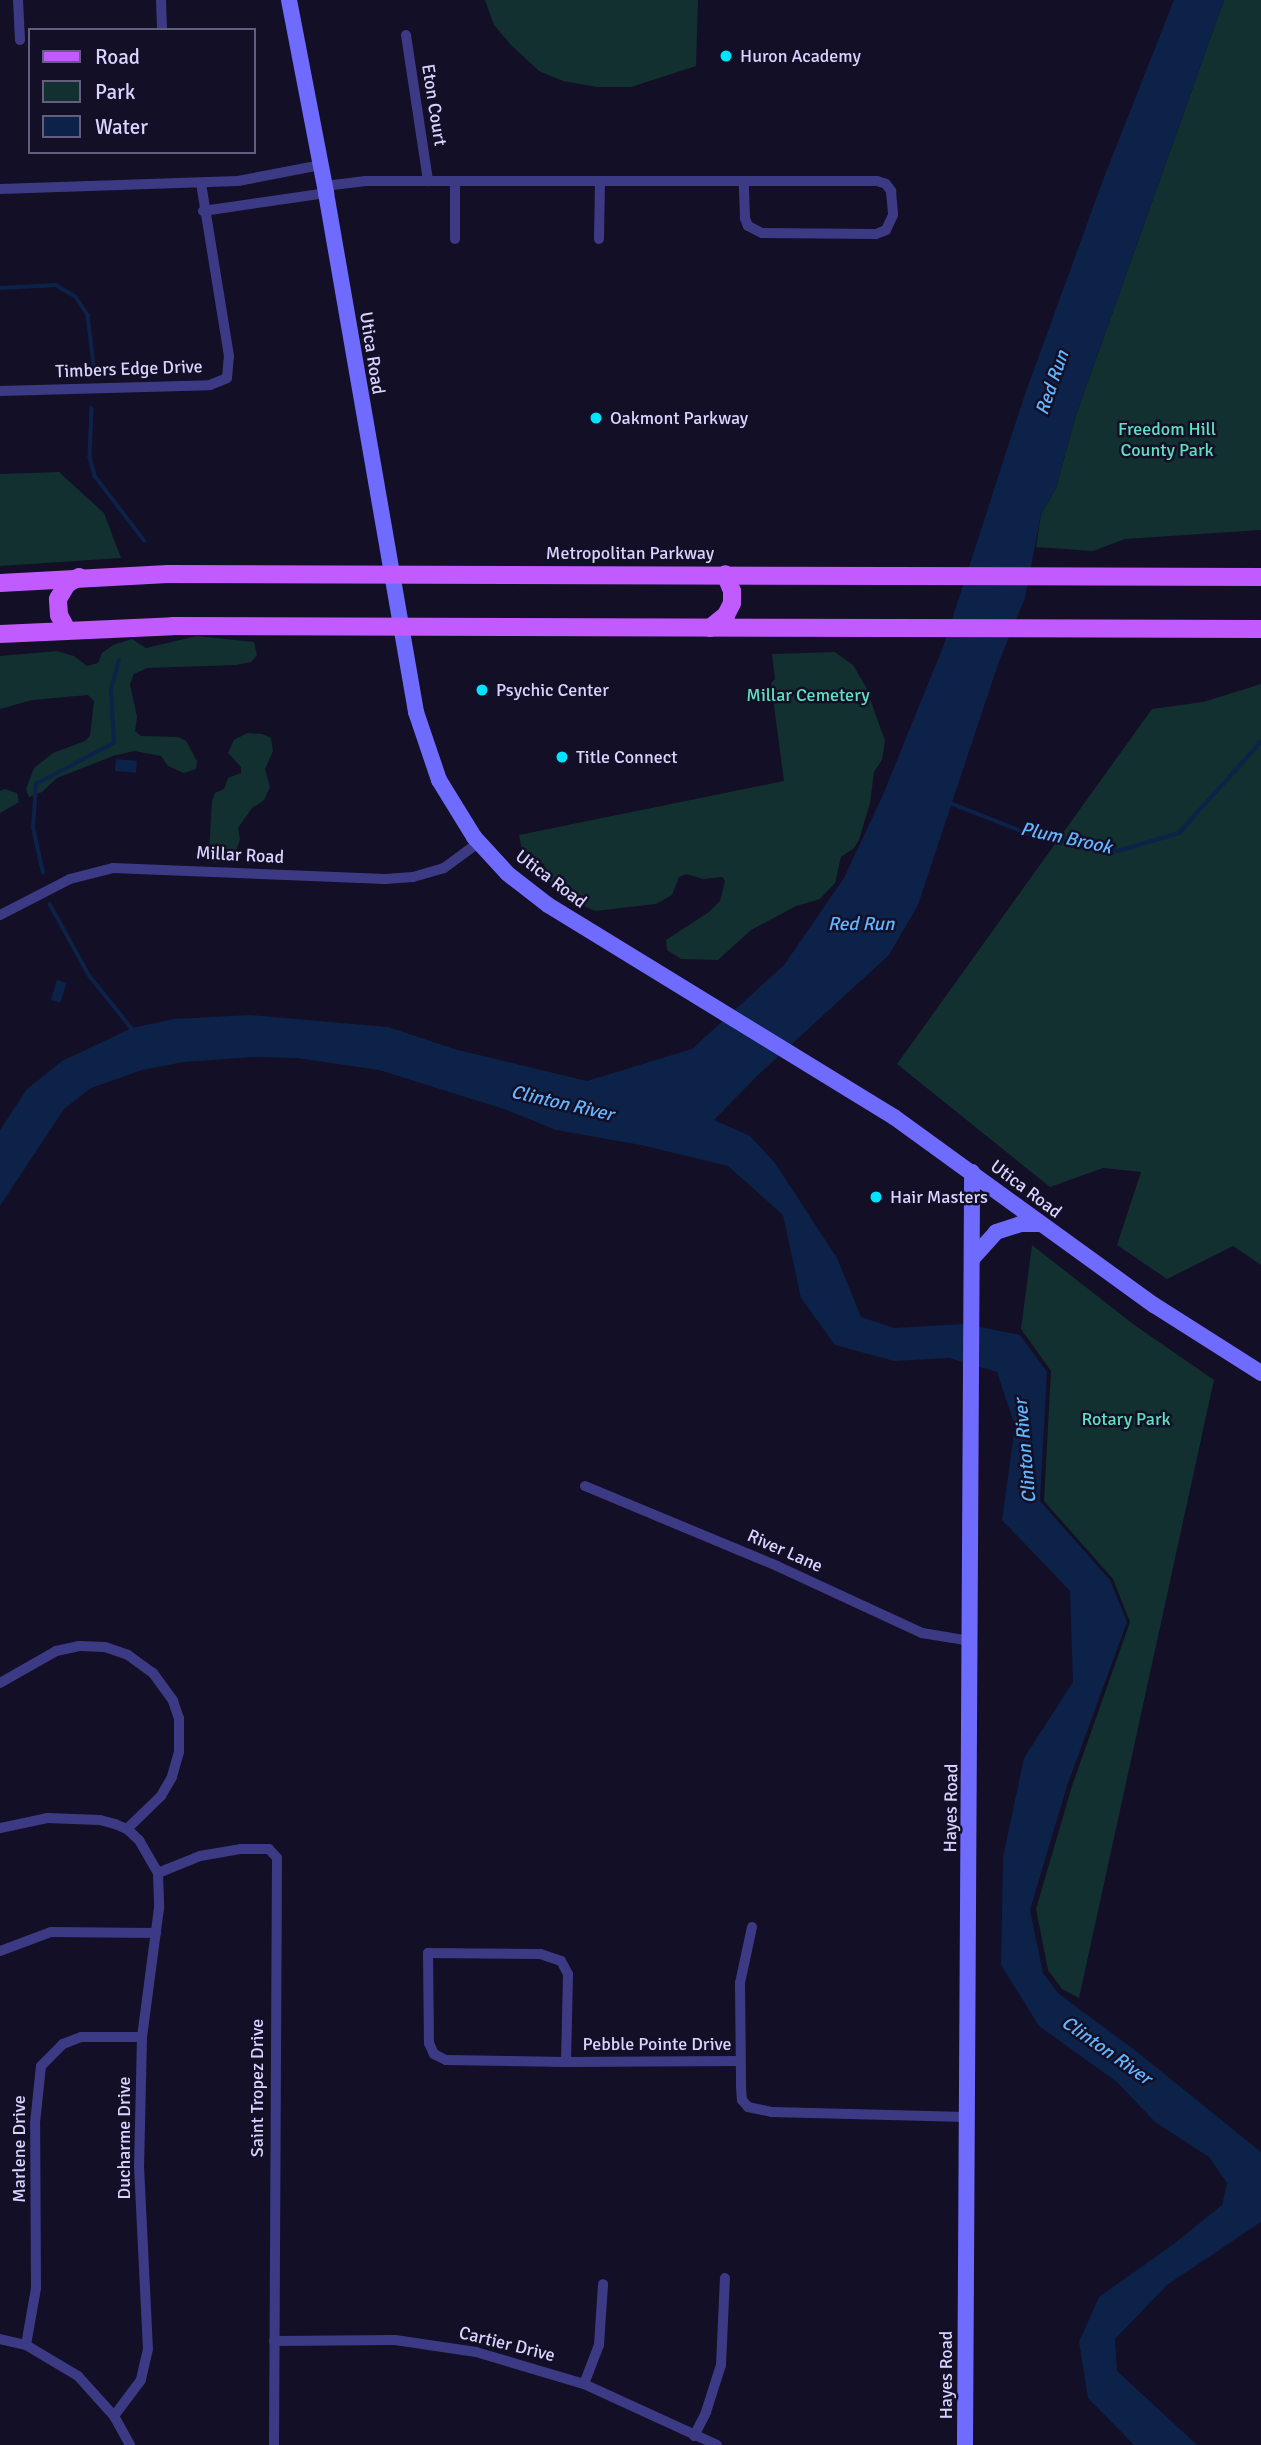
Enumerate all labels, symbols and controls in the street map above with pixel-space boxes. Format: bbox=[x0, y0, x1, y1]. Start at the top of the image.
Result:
legend bbox=[28, 28, 256, 154]
text: Road bbox=[95, 44, 140, 70]
place label: Huron Academy bbox=[740, 45, 861, 67]
marker: Huron Academy bbox=[718, 48, 734, 64]
street label: Eton Court bbox=[417, 63, 451, 147]
text: Park bbox=[95, 79, 135, 105]
text: Water bbox=[95, 114, 148, 140]
street label: Utica Road bbox=[355, 310, 389, 396]
water label: Red Run bbox=[1031, 348, 1075, 418]
street label: Timbers Edge Drive bbox=[55, 356, 203, 382]
place label: Oakmont Parkway bbox=[610, 407, 748, 429]
marker: Oakmont Parkway bbox=[588, 410, 604, 426]
park label: Freedom Hill County Park bbox=[1118, 419, 1216, 462]
street label: Metropolitan Parkway bbox=[546, 542, 714, 564]
place label: Psychic Center bbox=[496, 679, 609, 701]
marker: Psychic Center bbox=[474, 682, 490, 698]
park label: Millar Cemetery bbox=[746, 684, 870, 706]
place label: Title Connect bbox=[576, 746, 678, 768]
marker: Title Connect bbox=[554, 749, 570, 765]
water label: Plum Brook bbox=[1018, 818, 1114, 860]
street label: Millar Road bbox=[195, 842, 285, 868]
street label: Utica Road bbox=[511, 845, 591, 913]
water label: Red Run bbox=[828, 914, 894, 936]
water label: Clinton River bbox=[508, 1081, 616, 1127]
street label: Utica Road bbox=[986, 1155, 1066, 1223]
place label: Hair Masters bbox=[890, 1186, 988, 1208]
marker: Hair Masters bbox=[868, 1189, 884, 1205]
water label: Clinton River bbox=[1010, 1398, 1042, 1504]
park label: Rotary Park bbox=[1081, 1408, 1171, 1430]
street label: River Lane bbox=[744, 1525, 826, 1577]
street label: Hayes Road bbox=[939, 1764, 963, 1852]
water label: Clinton River bbox=[1057, 2012, 1155, 2090]
street label: Saint Tropez Drive bbox=[246, 2019, 268, 2157]
street label: Pebble Pointe Drive bbox=[583, 2033, 731, 2055]
street label: Ducharme Drive bbox=[113, 2076, 135, 2200]
street label: Marlene Drive bbox=[8, 2095, 30, 2203]
street label: Cartier Drive bbox=[457, 2322, 557, 2366]
street label: Hayes Road bbox=[935, 2331, 957, 2419]

